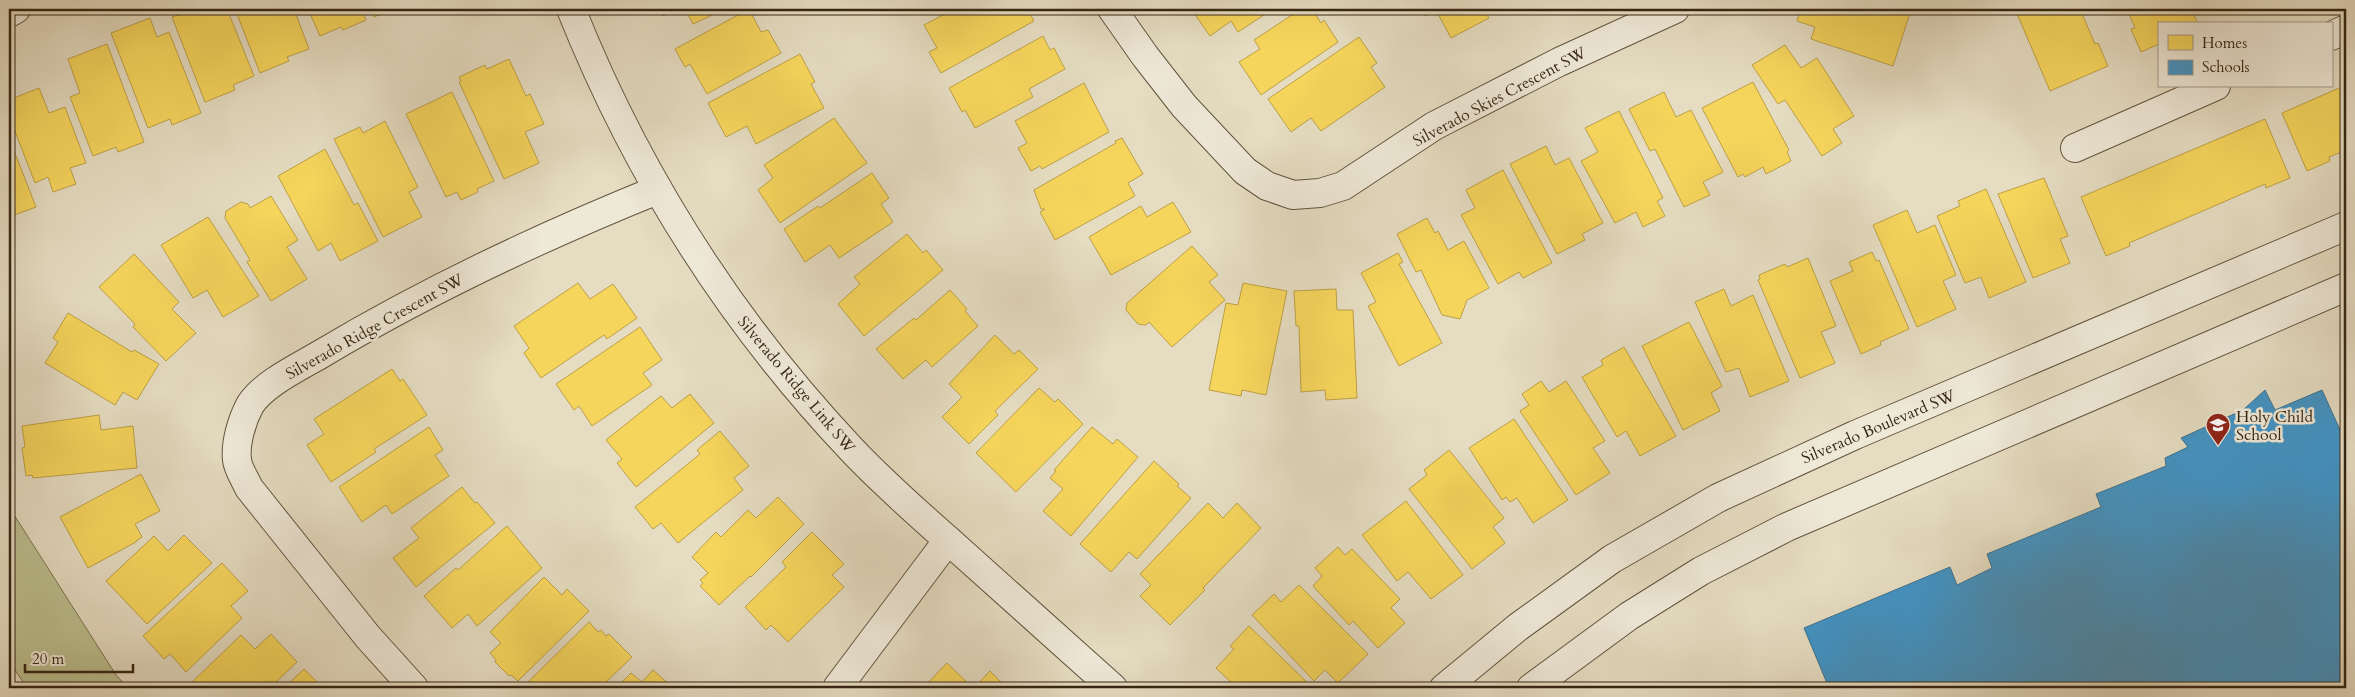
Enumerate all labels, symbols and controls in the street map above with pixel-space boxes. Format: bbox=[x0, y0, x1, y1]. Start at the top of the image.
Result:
legend bbox=[2158, 22, 2332, 88]
text: Homes bbox=[2202, 33, 2247, 53]
street label: Silverado Skies Crescent SW bbox=[1409, 42, 1590, 152]
text: Schools bbox=[2202, 57, 2250, 77]
street label: Silverado Ridge Crescent SW bbox=[282, 269, 468, 385]
street label: Silverado Ridge Link SW bbox=[732, 311, 860, 458]
street label: Silverado Boulevard SW bbox=[1798, 384, 1959, 469]
place label: Holy Child School bbox=[2236, 406, 2313, 446]
school or university icon: Holy Child School bbox=[2205, 412, 2231, 446]
scale bar bbox=[25, 642, 132, 674]
text: 20 m bbox=[32, 649, 64, 669]

